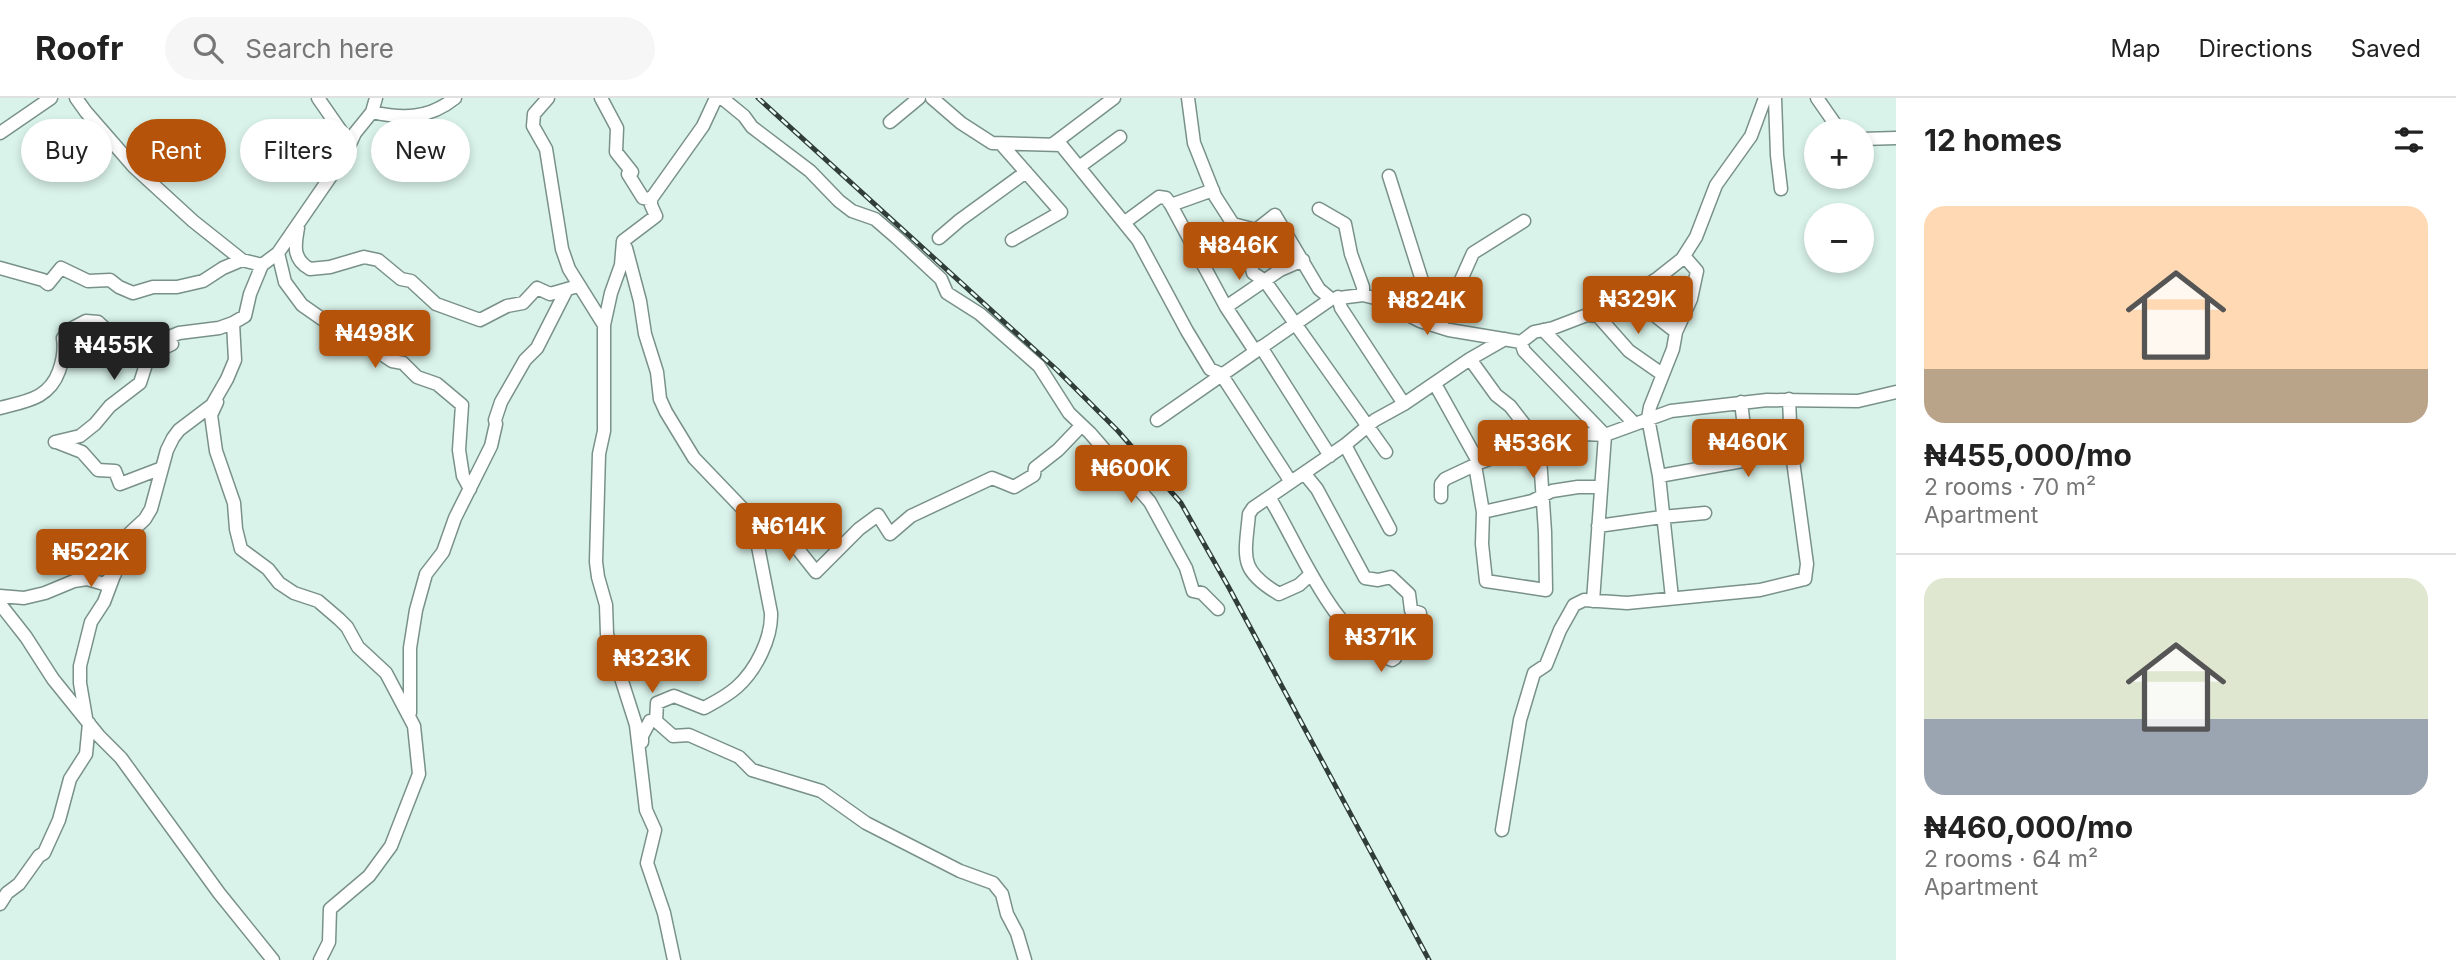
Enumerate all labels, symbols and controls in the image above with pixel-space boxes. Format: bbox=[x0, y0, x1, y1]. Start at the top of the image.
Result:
search box bbox=[165, 17, 655, 80]
text: Roofr bbox=[35, 28, 123, 68]
icon: search bbox=[189, 29, 227, 67]
text: Search here bbox=[245, 33, 394, 64]
text: Map bbox=[2111, 34, 2160, 63]
text: Directions bbox=[2198, 34, 2313, 63]
text: Saved bbox=[2351, 34, 2421, 63]
chip: Buy bbox=[21, 119, 112, 182]
chip: Rent bbox=[126, 119, 226, 182]
chip: Filters bbox=[240, 119, 357, 182]
chip: New bbox=[371, 119, 470, 182]
map controls bbox=[1804, 119, 1874, 273]
button: + bbox=[1804, 119, 1874, 189]
icon: filters bbox=[2390, 121, 2428, 159]
text: 12 homes bbox=[1924, 122, 2062, 158]
button: − bbox=[1804, 203, 1874, 273]
pin: ₦846K bbox=[1190, 222, 1288, 282]
text: ₦846K bbox=[1199, 231, 1279, 259]
icon: home bbox=[2113, 252, 2239, 378]
pin: ₦329K bbox=[1589, 276, 1687, 336]
pin: ₦824K bbox=[1378, 278, 1476, 337]
text: ₦329K bbox=[1599, 285, 1677, 313]
text: ₦824K bbox=[1388, 286, 1466, 314]
pin: ₦498K bbox=[326, 310, 424, 370]
text: ₦498K bbox=[335, 319, 415, 347]
pin: ₦455K bbox=[65, 322, 163, 382]
text: ₦455K bbox=[75, 331, 153, 359]
pin: ₦536K bbox=[1484, 420, 1582, 480]
pin: ₦460K bbox=[1699, 420, 1797, 479]
text: ₦460K bbox=[1708, 428, 1788, 456]
text: ₦536K bbox=[1494, 429, 1572, 457]
text: ₦455,000/mo bbox=[1924, 437, 2132, 473]
pin: ₦600K bbox=[1082, 446, 1180, 505]
text: ₦600K bbox=[1091, 454, 1171, 482]
text: 2 rooms · 70 m² bbox=[1924, 473, 2096, 501]
text: Apartment bbox=[1924, 501, 2038, 529]
pin: ₦614K bbox=[740, 504, 838, 563]
text: ₦614K bbox=[752, 512, 826, 540]
pin: ₦522K bbox=[42, 530, 140, 589]
text: ₦522K bbox=[52, 538, 130, 566]
pin: ₦371K bbox=[1332, 614, 1430, 674]
text: ₦371K bbox=[1345, 623, 1417, 651]
icon: home bbox=[2113, 624, 2239, 750]
pin: ₦323K bbox=[603, 636, 701, 695]
text: ₦323K bbox=[613, 644, 691, 672]
text: ₦460,000/mo bbox=[1924, 809, 2133, 845]
text: 2 rooms · 64 m² bbox=[1924, 845, 2098, 873]
text: Apartment bbox=[1924, 873, 2038, 901]

